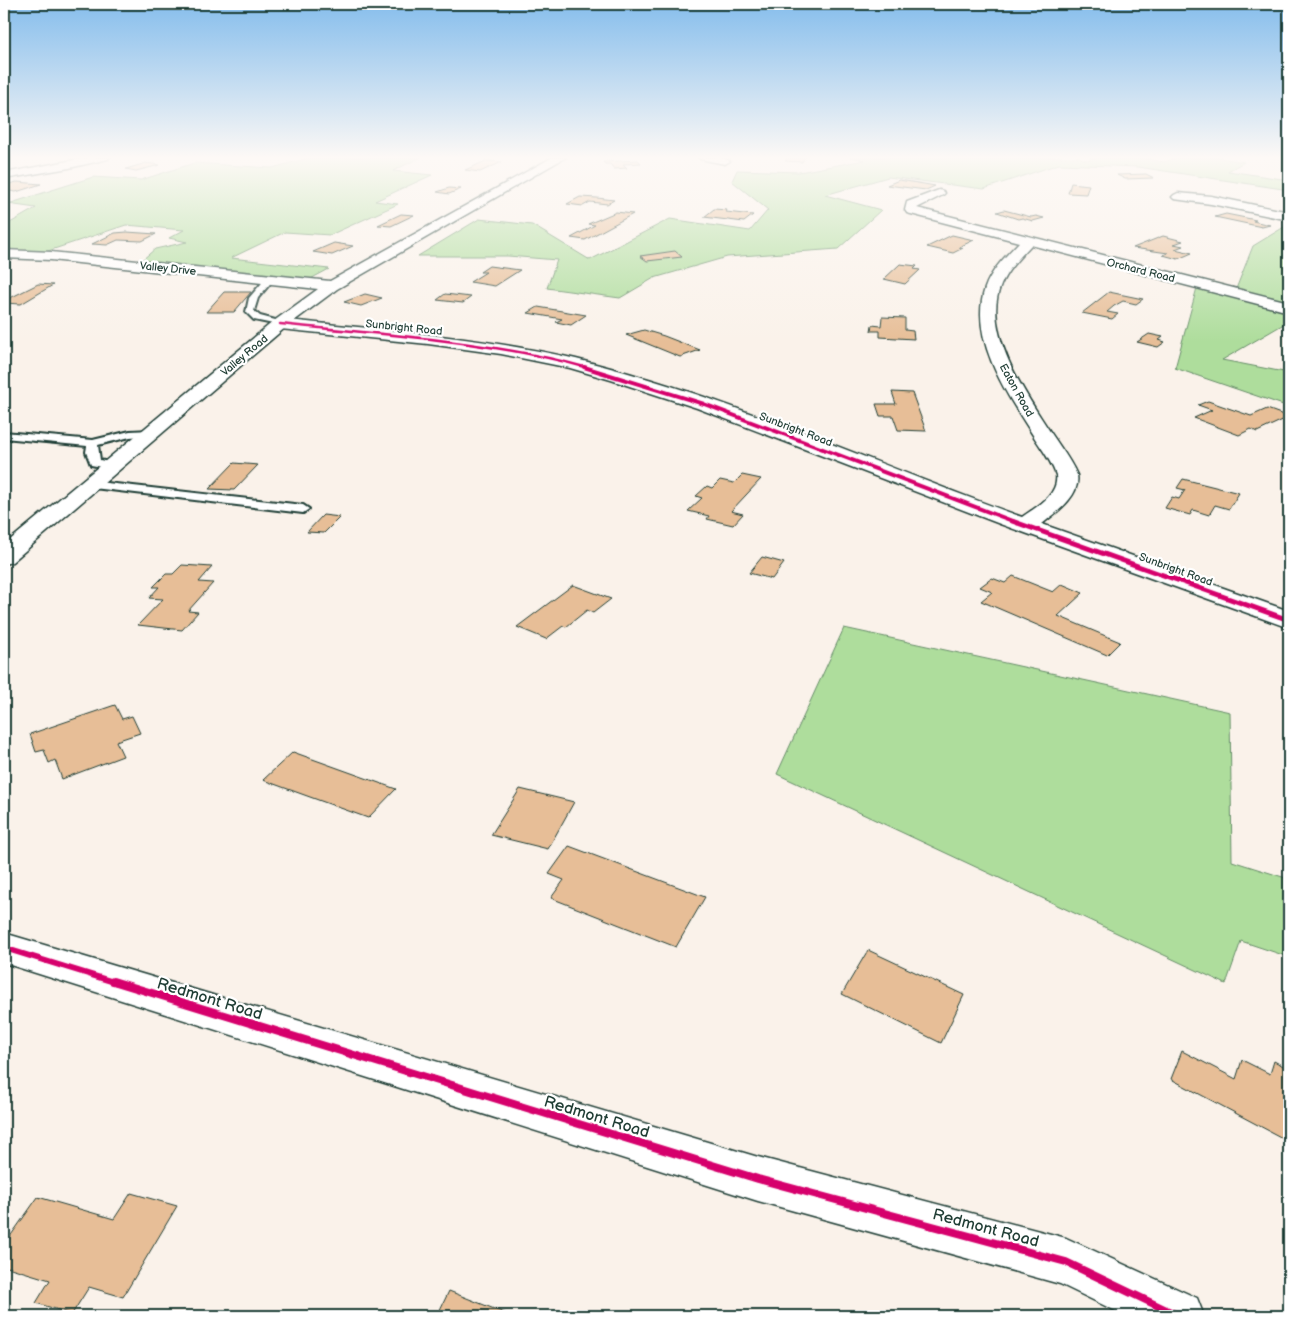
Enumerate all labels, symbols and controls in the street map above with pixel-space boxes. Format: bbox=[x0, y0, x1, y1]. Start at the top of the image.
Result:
street label: Orchard Road bbox=[1105, 256, 1176, 285]
street label: Valley Drive bbox=[139, 259, 197, 278]
street label: Sunbright Road bbox=[365, 317, 443, 338]
street label: Valley Road bbox=[218, 332, 270, 379]
street label: Eaton Road bbox=[997, 361, 1036, 419]
street label: Sunbright Road bbox=[757, 410, 834, 449]
street label: Sunbright Road bbox=[1137, 550, 1214, 589]
street label: Redmont Road bbox=[155, 974, 265, 1024]
street label: Redmont Road bbox=[542, 1092, 652, 1142]
street label: Redmont Road bbox=[930, 1205, 1041, 1252]

